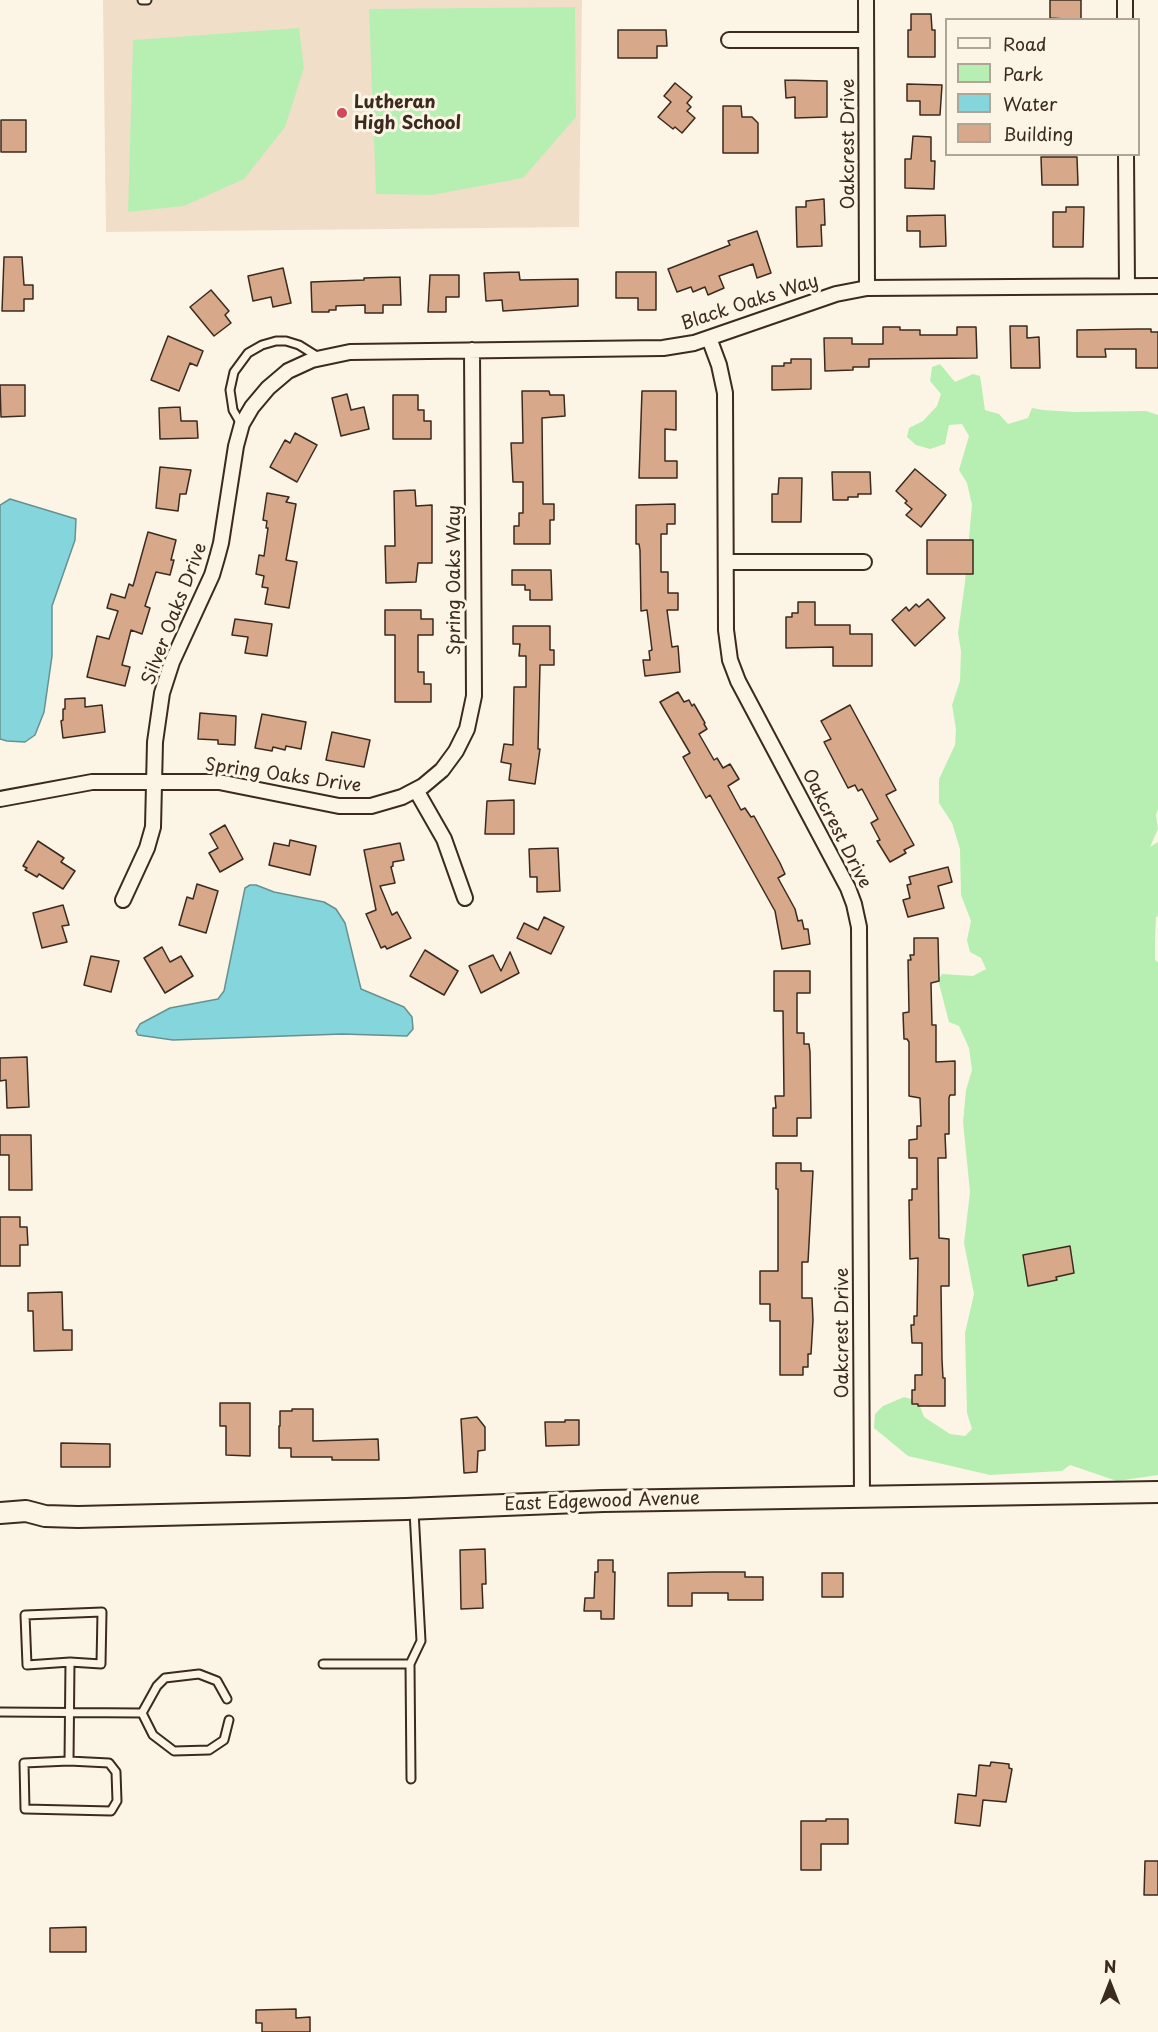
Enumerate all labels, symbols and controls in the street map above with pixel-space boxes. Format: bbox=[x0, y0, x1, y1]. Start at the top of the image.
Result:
legend bbox=[945, 18, 1140, 156]
text: Road bbox=[1003, 30, 1047, 57]
text: Park bbox=[1003, 60, 1043, 87]
street label: Oakcrest Drive bbox=[838, 79, 860, 209]
text: Water bbox=[1003, 90, 1057, 117]
place label: Lutheran High School bbox=[354, 92, 461, 134]
marker: Lutheran High School bbox=[335, 106, 349, 120]
text: Building bbox=[1003, 120, 1073, 147]
street label: Black Oaks Way bbox=[679, 271, 821, 335]
street label: Spring Oaks Way bbox=[444, 505, 466, 655]
street label: Silver Oaks Drive bbox=[138, 540, 212, 688]
street label: Spring Oaks Drive bbox=[203, 754, 363, 798]
street label: Oakcrest Drive bbox=[797, 766, 875, 892]
street label: Oakcrest Drive bbox=[832, 1268, 854, 1398]
street label: East Edgewood Avenue bbox=[504, 1488, 700, 1516]
north arrow bbox=[1080, 1954, 1140, 2014]
text: N bbox=[1104, 1954, 1116, 1978]

